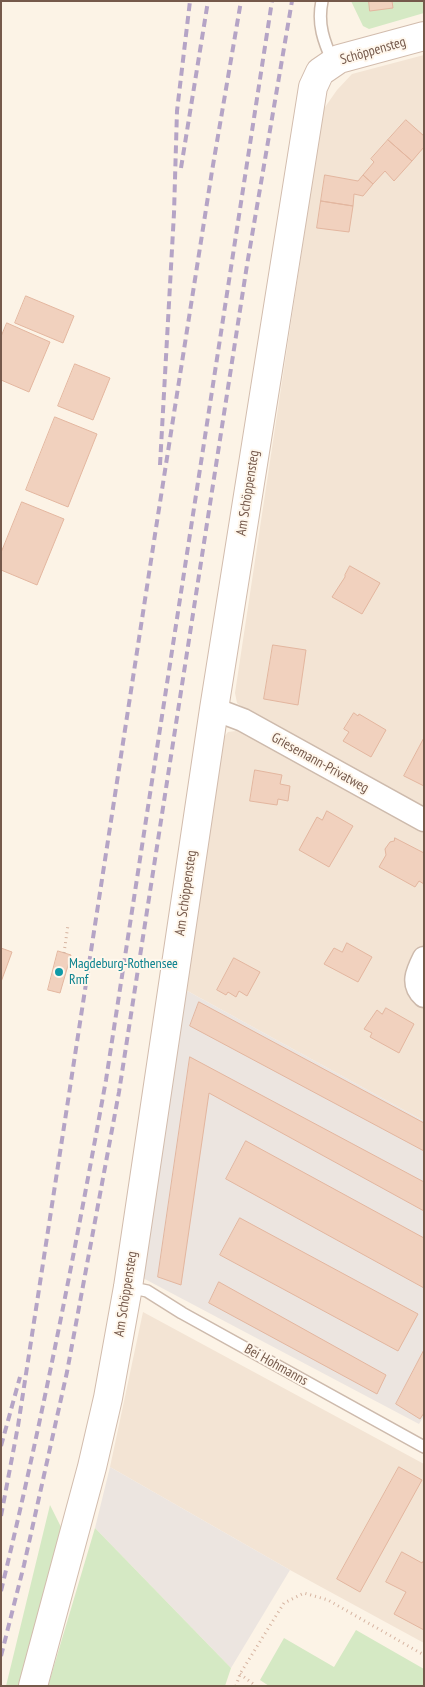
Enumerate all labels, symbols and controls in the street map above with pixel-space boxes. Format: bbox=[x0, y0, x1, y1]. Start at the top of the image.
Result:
street label: Schöppensteg bbox=[338, 34, 408, 68]
street label: Am Schöppensteg bbox=[233, 449, 263, 537]
street label: Griesemann-Privatweg bbox=[268, 729, 372, 797]
street label: Am Schöppensteg bbox=[172, 849, 200, 937]
place label: Magdeburg-Rothensee Rmf bbox=[69, 956, 178, 989]
marker: Magdeburg-Rothensee Rmf bbox=[53, 966, 65, 978]
street label: Am Schöppensteg bbox=[111, 1250, 141, 1338]
street label: Bei Hohmanns bbox=[241, 1341, 311, 1389]

